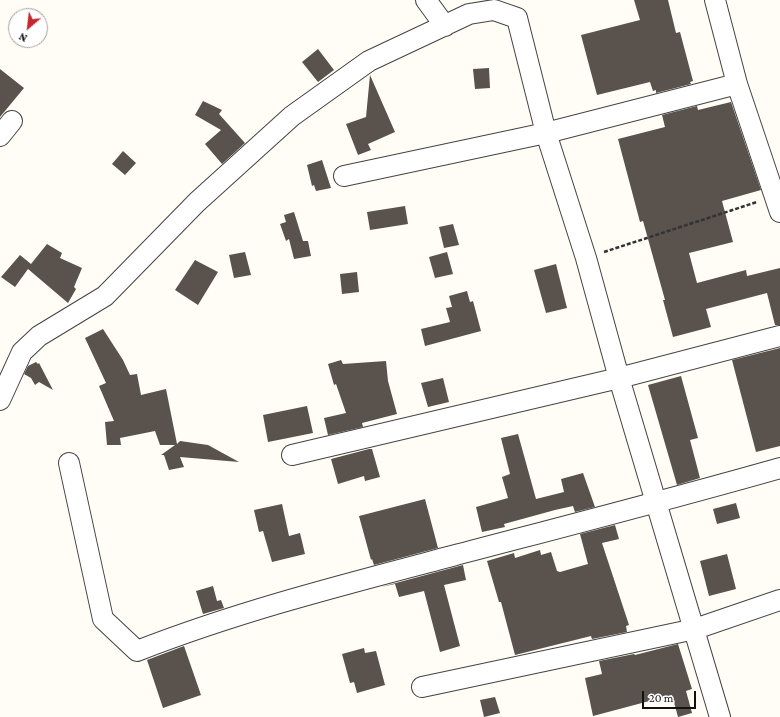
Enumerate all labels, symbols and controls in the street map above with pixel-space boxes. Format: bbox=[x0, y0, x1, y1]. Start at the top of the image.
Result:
north arrow bbox=[8, 8, 48, 48]
text: N bbox=[17, 31, 29, 45]
scale bar bbox=[644, 683, 698, 709]
text: 20 m bbox=[649, 691, 673, 705]

